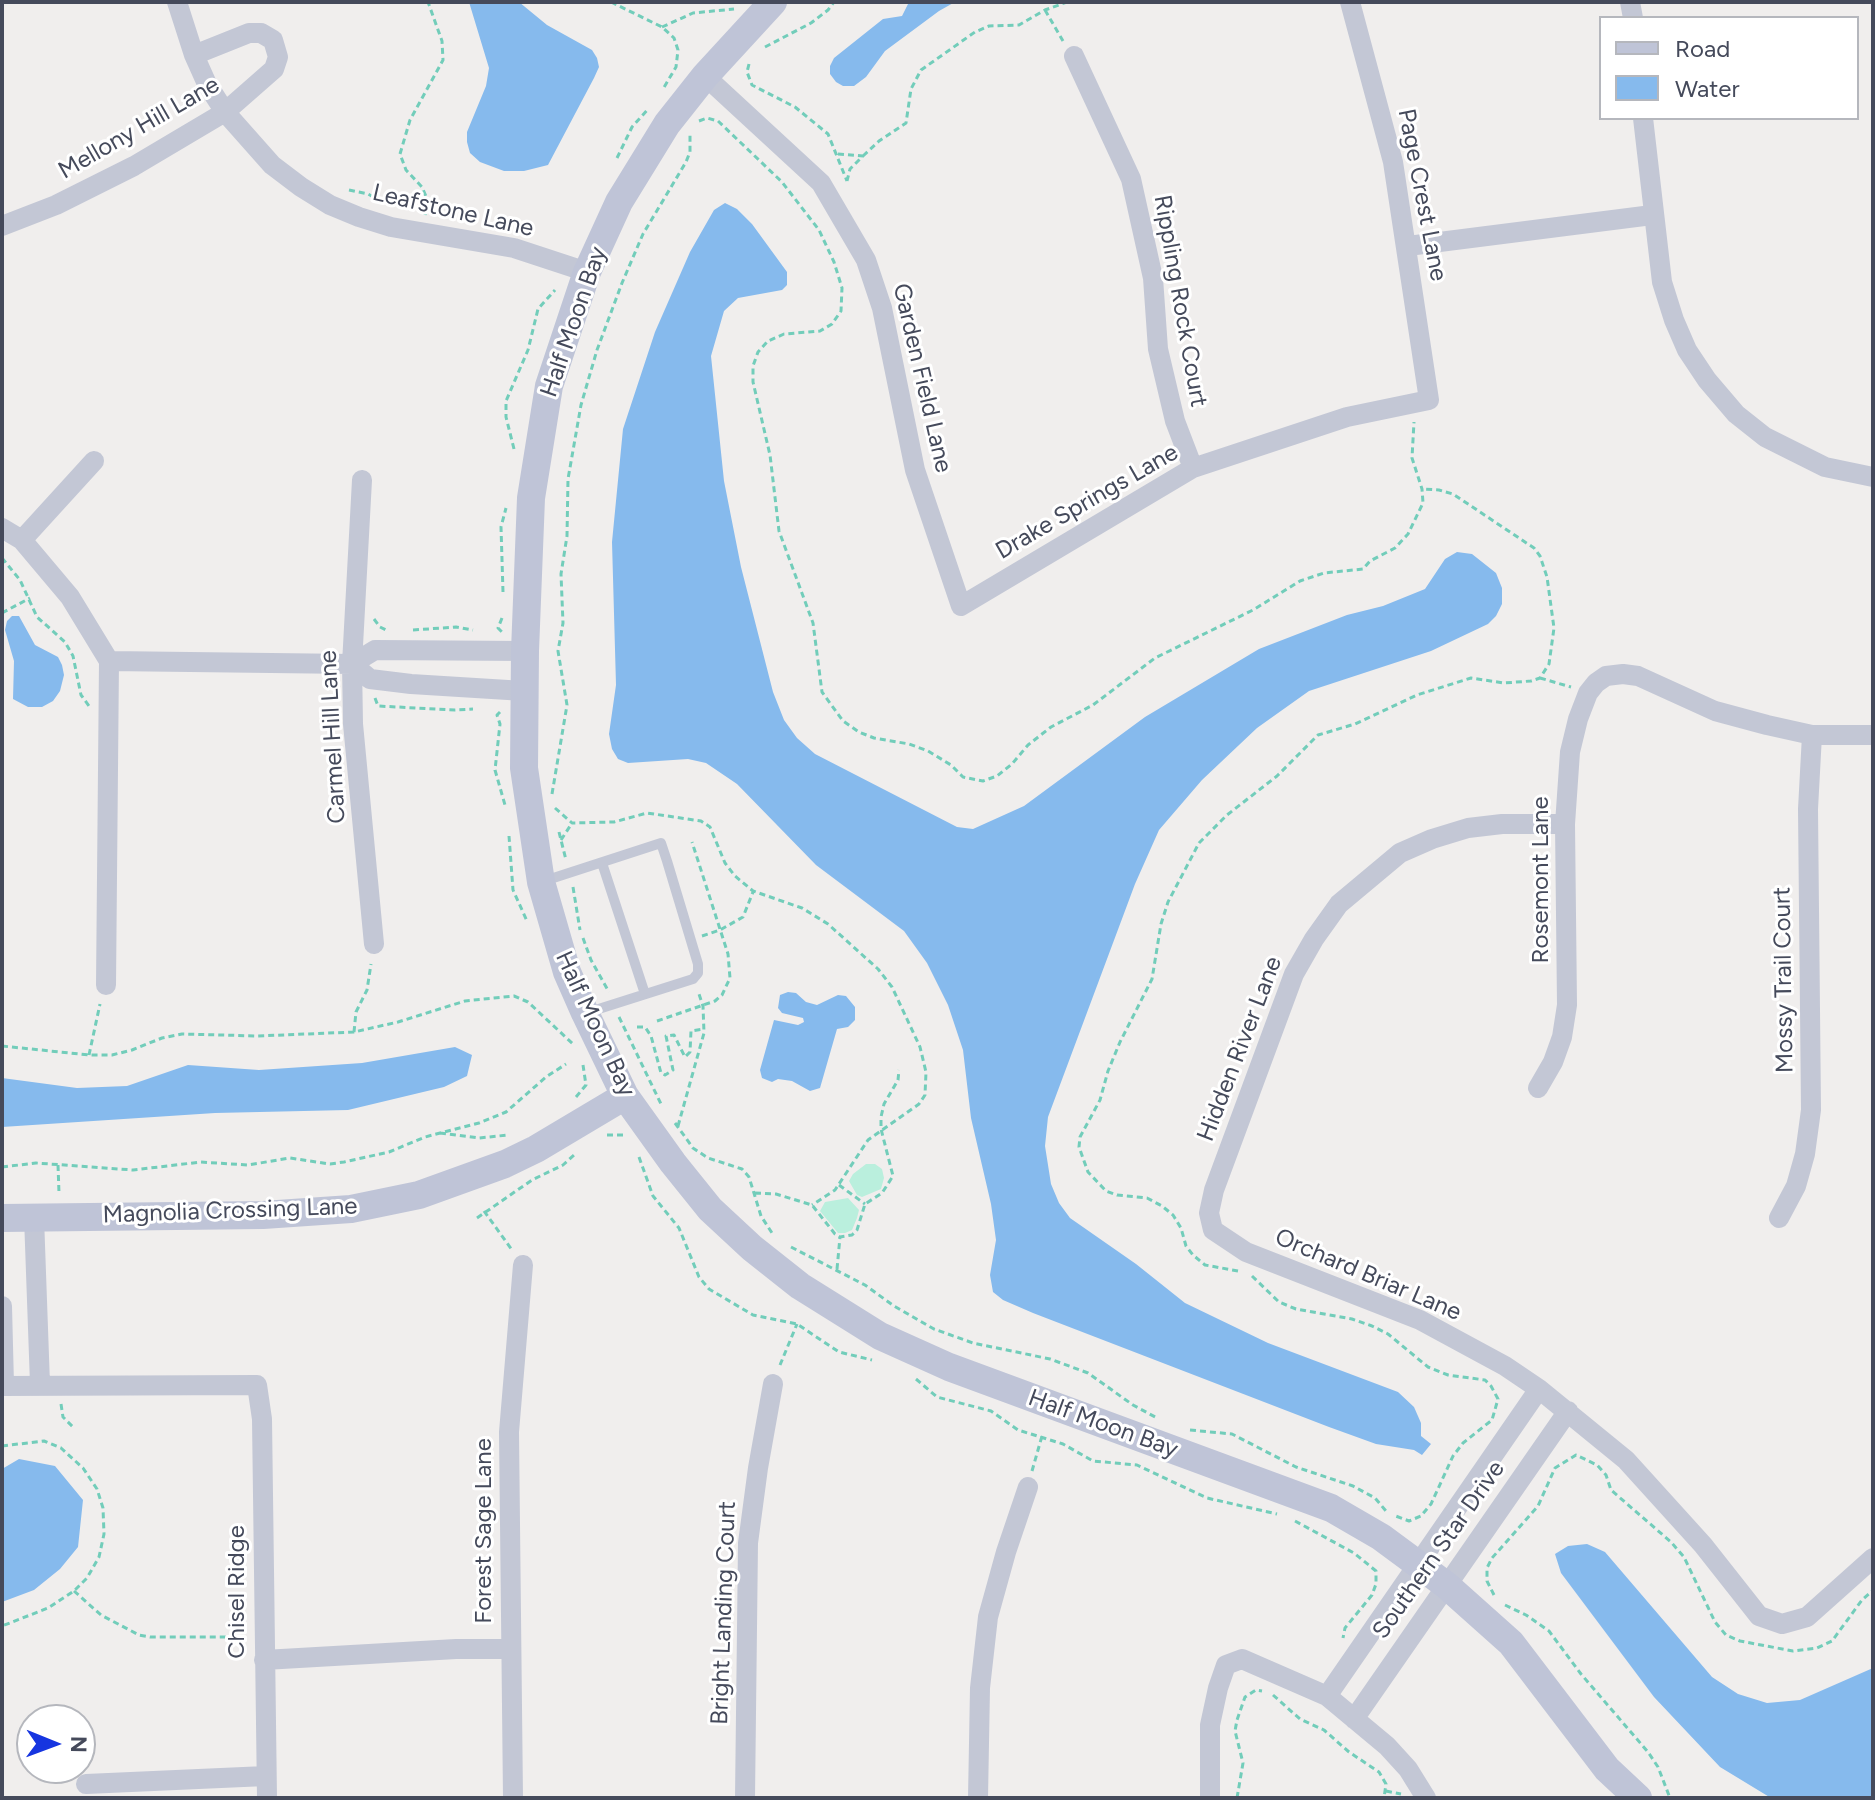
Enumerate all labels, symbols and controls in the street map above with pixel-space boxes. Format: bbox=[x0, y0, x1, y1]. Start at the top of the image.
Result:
legend bbox=[1599, 16, 1859, 120]
text: Road bbox=[1675, 34, 1730, 63]
street label: Mellony Hill Lane bbox=[53, 70, 225, 186]
text: Water bbox=[1675, 74, 1740, 103]
street label: Page Crest Lane bbox=[1391, 106, 1453, 284]
street label: Leafstone Lane bbox=[370, 178, 536, 244]
street label: Rippling Rock Court bbox=[1147, 193, 1213, 409]
street label: Half Moon Bay bbox=[535, 243, 613, 401]
street label: Garden Field Lane bbox=[886, 281, 958, 475]
street label: Drake Springs Lane bbox=[991, 438, 1183, 566]
street label: Carmel Hill Lane bbox=[314, 650, 352, 824]
street label: Rosemont Lane bbox=[1527, 796, 1555, 964]
street label: Mossy Trail Court bbox=[1768, 887, 1800, 1073]
street label: Half Moon Bay bbox=[549, 947, 641, 1101]
street label: Hidden River Lane bbox=[1192, 953, 1288, 1145]
street label: Magnolia Crossing Lane bbox=[102, 1192, 358, 1230]
street label: Orchard Briar Lane bbox=[1271, 1223, 1465, 1327]
street label: Half Moon Bay bbox=[1024, 1384, 1182, 1464]
street label: Forest Sage Lane bbox=[470, 1438, 498, 1624]
street label: Southern Star Drive bbox=[1367, 1455, 1511, 1645]
street label: Bright Landing Court bbox=[706, 1501, 742, 1725]
street label: Chisel Ridge bbox=[223, 1525, 251, 1659]
north arrow bbox=[16, 1704, 96, 1784]
text: N bbox=[65, 1736, 92, 1753]

